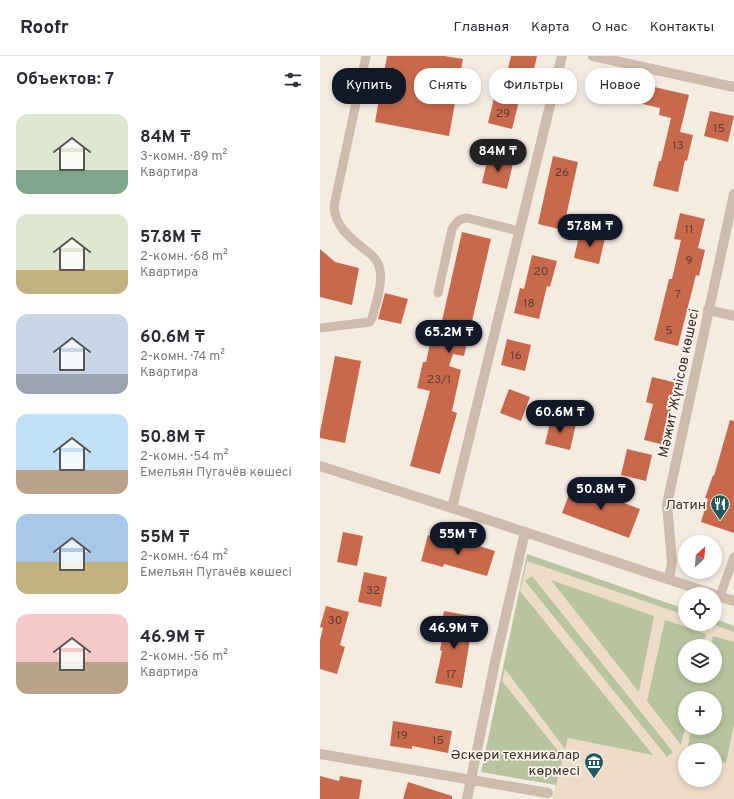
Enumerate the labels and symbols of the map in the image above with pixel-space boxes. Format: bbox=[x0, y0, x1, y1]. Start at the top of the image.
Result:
house number: 29 bbox=[496, 106, 510, 122]
house number: 15 bbox=[713, 121, 725, 137]
house number: 13 bbox=[672, 138, 684, 154]
pin: 84M ₸ bbox=[470, 139, 526, 173]
house number: 26 bbox=[555, 165, 569, 181]
pin: 57.8M ₸ bbox=[553, 214, 627, 248]
house number: 11 bbox=[685, 222, 693, 238]
house number: 9 bbox=[685, 253, 693, 269]
house number: 20 bbox=[533, 264, 549, 280]
house number: 7 bbox=[675, 287, 681, 303]
house number: 18 bbox=[523, 296, 535, 312]
street label: Мәжит Жүнісов көшесі bbox=[655, 307, 704, 459]
pin: 65.2M ₸ bbox=[412, 320, 486, 354]
house number: 5 bbox=[665, 323, 673, 339]
house number: 16 bbox=[510, 348, 522, 364]
house number: 23/1 bbox=[427, 372, 451, 388]
pin: 60.6M ₸ bbox=[523, 400, 597, 434]
pin: 50.8M ₸ bbox=[564, 477, 638, 511]
restaurant icon: Латин bbox=[709, 493, 731, 521]
place label: Латин bbox=[665, 497, 706, 514]
pin: 55M ₸ bbox=[430, 522, 486, 556]
north arrow bbox=[678, 535, 722, 579]
house number: 32 bbox=[366, 583, 380, 599]
house number: 30 bbox=[328, 613, 342, 629]
pin: 46.9M ₸ bbox=[417, 616, 491, 650]
house number: 17 bbox=[446, 667, 456, 683]
house number: 19 bbox=[396, 728, 408, 744]
house number: 15 bbox=[432, 733, 444, 749]
place label: Әскери техникалар көрмесі bbox=[451, 747, 580, 780]
museum icon: Әскери техникалар көрмесі bbox=[583, 751, 605, 779]

